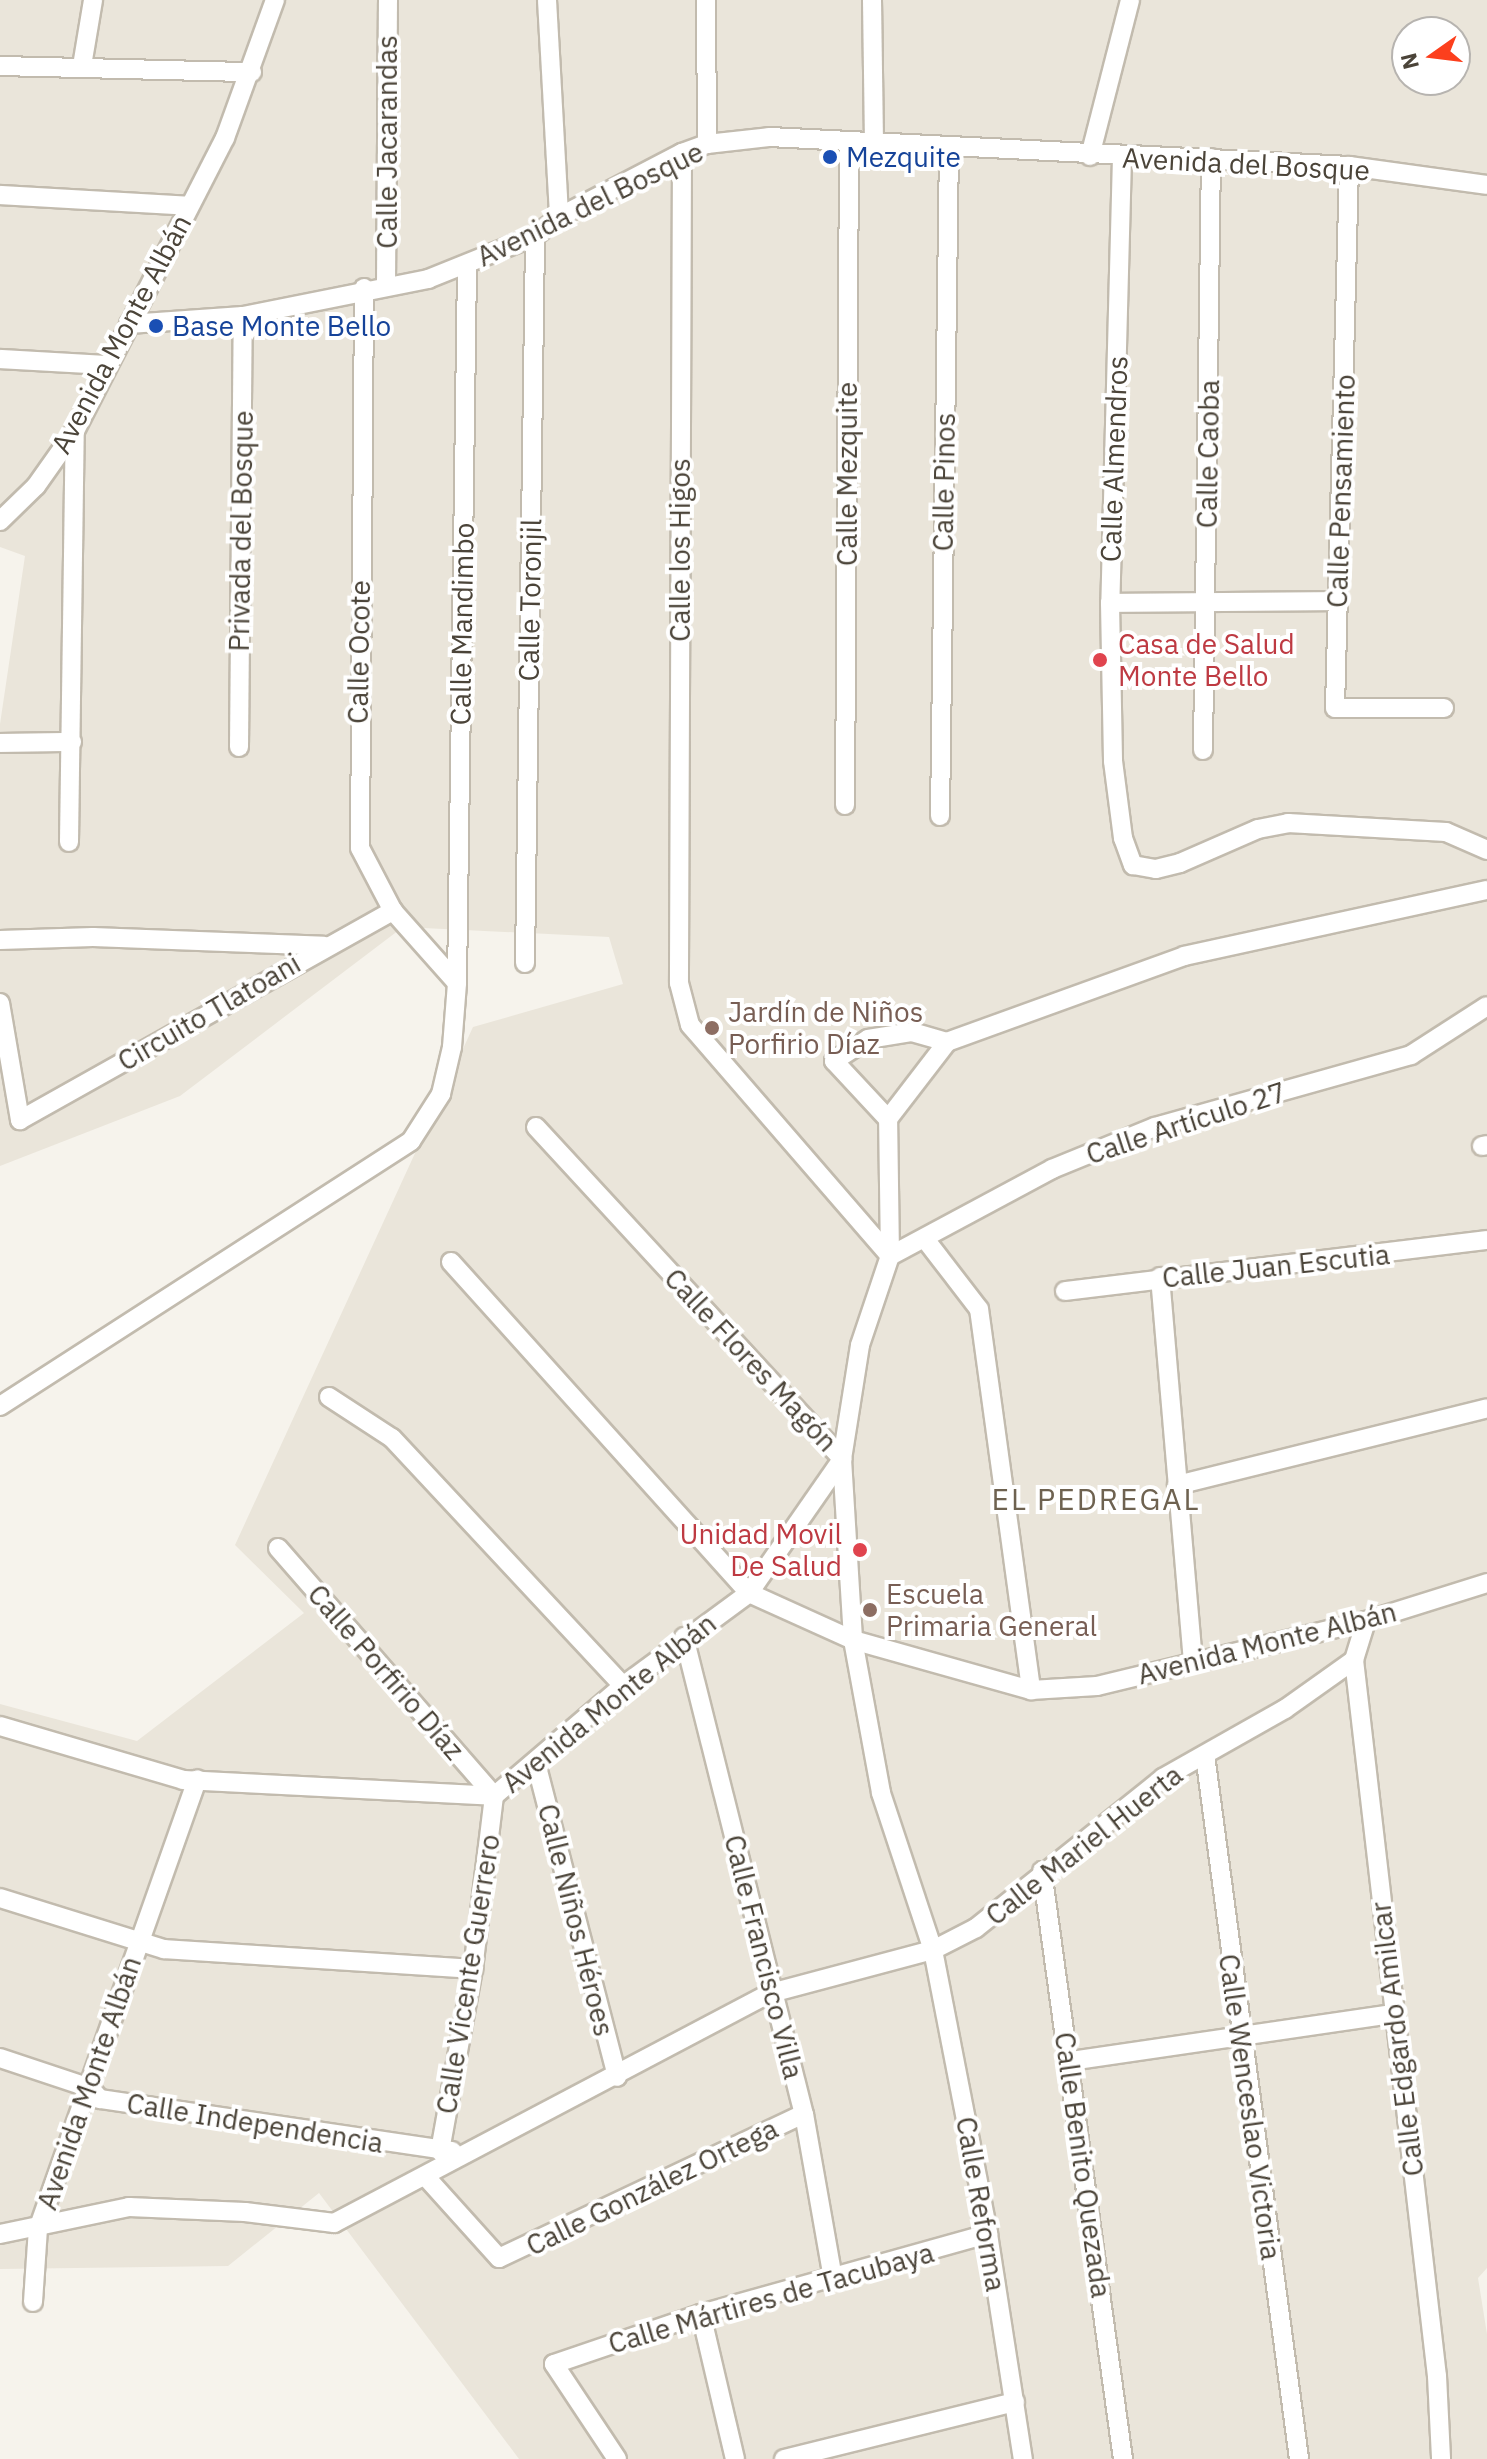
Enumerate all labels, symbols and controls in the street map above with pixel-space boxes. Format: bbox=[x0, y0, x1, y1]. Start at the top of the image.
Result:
north arrow bbox=[1391, 16, 1471, 96]
street label: Calle Jacarandas bbox=[370, 35, 404, 249]
text: N bbox=[1393, 50, 1425, 73]
street label: Avenida del Bosque bbox=[471, 135, 709, 273]
place label: Mezquite bbox=[846, 140, 961, 174]
street label: Avenida del Bosque bbox=[1121, 141, 1371, 187]
marker: Mezquite bbox=[821, 148, 839, 166]
street label: Avenida Monte Albán bbox=[44, 209, 198, 459]
place label: Base Monte Bello bbox=[172, 309, 391, 343]
marker: Base Monte Bello bbox=[147, 317, 165, 335]
street label: Calle Almendros bbox=[1094, 355, 1134, 563]
street label: Calle Pensamiento bbox=[1320, 374, 1362, 608]
street label: Calle Caoba bbox=[1190, 379, 1226, 529]
street label: Calle Mezquite bbox=[830, 382, 864, 566]
street label: Privada del Bosque bbox=[222, 410, 260, 652]
street label: Calle Pinos bbox=[926, 412, 962, 552]
street label: Calle los Higos bbox=[663, 458, 697, 642]
street label: Calle Toronjil bbox=[512, 518, 548, 682]
street label: Calle Mandimbo bbox=[443, 522, 481, 726]
street label: Calle Ocote bbox=[341, 580, 377, 724]
place label: Casa de Salud Monte Bello bbox=[1118, 627, 1295, 693]
marker: Casa de Salud Monte Bello bbox=[1089, 649, 1111, 671]
street label: Circuito Tlatoani bbox=[112, 946, 306, 1078]
place label: Jardín de Niños Porfirio Díaz bbox=[728, 995, 923, 1061]
marker: Jardín de Niños Porfirio Díaz bbox=[703, 1019, 721, 1037]
street label: Calle Artículo 27 bbox=[1082, 1075, 1290, 1171]
street label: Calle Juan Escutia bbox=[1160, 1237, 1392, 1295]
street label: Calle Flores Magón bbox=[658, 1262, 844, 1458]
district label: EL PEDREGAL bbox=[991, 1481, 1201, 1517]
place label: Unidad Movil De Salud bbox=[679, 1517, 842, 1583]
marker: Unidad Movil De Salud bbox=[849, 1539, 871, 1561]
place label: Escuela Primaria General bbox=[886, 1577, 1097, 1643]
street label: Calle Porfirio Díaz bbox=[301, 1578, 471, 1766]
street label: Avenida Monte Albán bbox=[1134, 1595, 1400, 1691]
marker: Escuela Primaria General bbox=[861, 1601, 879, 1619]
street label: Avenida Monte Albán bbox=[495, 1606, 723, 1800]
street label: Calle Mariel Huerta bbox=[979, 1758, 1189, 1932]
street label: Calle Niños Héroes bbox=[531, 1800, 621, 2040]
street label: Calle Francisco Villa bbox=[717, 1831, 811, 2083]
street label: Calle Vicente Guerrero bbox=[429, 1832, 507, 2116]
street label: Calle Edgardo Amilcar bbox=[1363, 1900, 1431, 2178]
street label: Avenida Monte Albán bbox=[30, 1952, 148, 2214]
street label: Calle Wenceslao Victoria bbox=[1212, 1952, 1288, 2262]
street label: Calle Benito Quezada bbox=[1048, 2030, 1118, 2300]
street label: Calle Independencia bbox=[124, 2086, 386, 2160]
street label: Calle González Ortega bbox=[521, 2111, 783, 2263]
street label: Calle Reforma bbox=[949, 2114, 1013, 2294]
street label: Calle Mártires de Tacubaya bbox=[604, 2235, 938, 2361]

